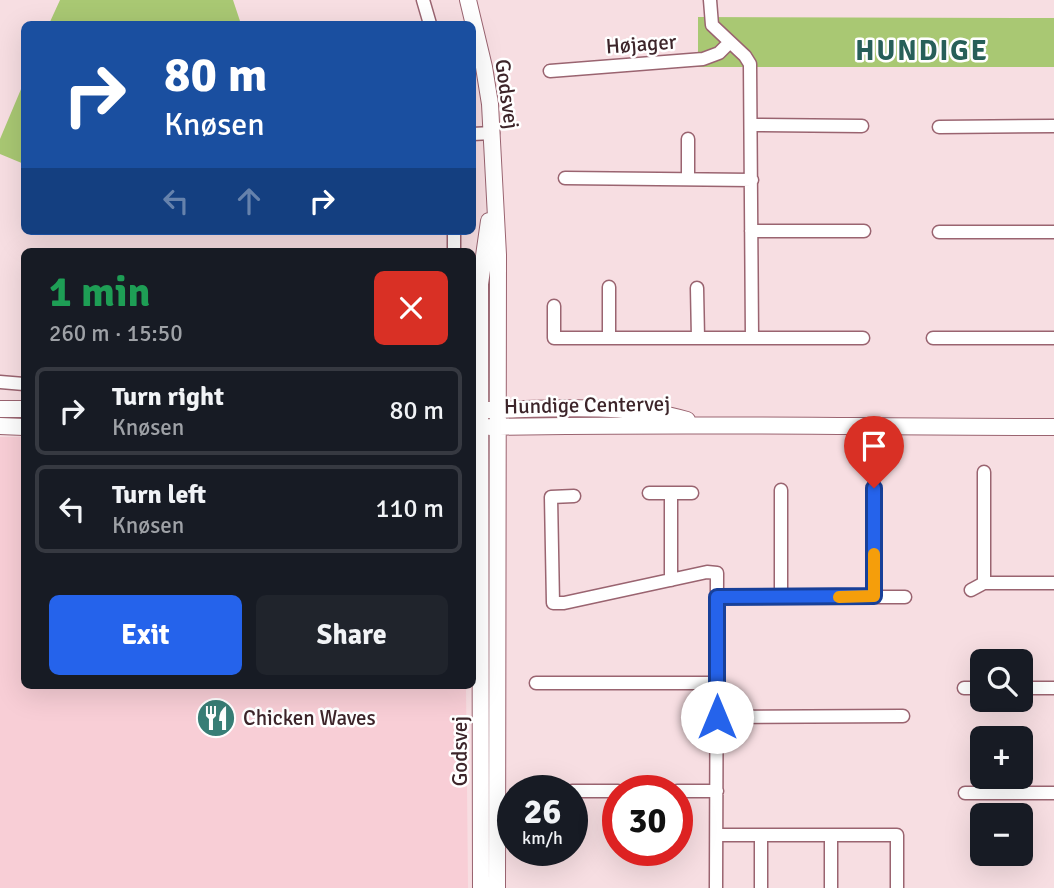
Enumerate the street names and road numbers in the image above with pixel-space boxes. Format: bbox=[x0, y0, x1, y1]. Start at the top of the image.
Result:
street label: Højager bbox=[605, 29, 678, 59]
street label: Godsvej bbox=[489, 57, 525, 131]
street label: Hundige Centervej bbox=[504, 391, 670, 419]
street label: Godsvej bbox=[447, 716, 473, 786]

